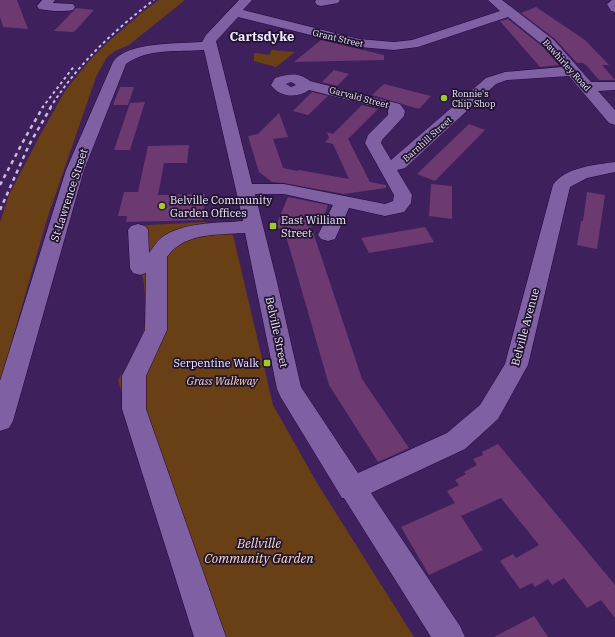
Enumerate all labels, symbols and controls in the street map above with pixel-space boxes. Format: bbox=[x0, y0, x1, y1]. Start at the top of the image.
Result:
street label: Grant Street bbox=[312, 27, 364, 49]
district label: Cartsdyke bbox=[230, 28, 294, 45]
street label: Bawhirley Road bbox=[541, 37, 594, 94]
street label: Garvald Street bbox=[328, 84, 390, 110]
place label: Ronnie's Chip Shop bbox=[452, 88, 496, 109]
marker: Ronnie's Chip Shop bbox=[439, 93, 449, 103]
street label: Barnhill Street bbox=[400, 114, 454, 164]
street label: St Lawrence Street bbox=[47, 147, 91, 243]
place label: Belville Community Garden Offices bbox=[170, 193, 272, 220]
marker: Belville Community Garden Offices bbox=[157, 201, 167, 211]
place label: East William Street bbox=[281, 213, 347, 240]
marker: East William Street bbox=[268, 221, 278, 231]
street label: Belville Avenue bbox=[508, 287, 542, 367]
street label: Belville Street bbox=[263, 295, 291, 369]
place label: Serpentine Walk bbox=[173, 356, 260, 370]
marker: Serpentine Walk bbox=[262, 358, 272, 368]
park label: Grass Walkway bbox=[186, 374, 259, 388]
park label: Bellville Community Garden bbox=[204, 535, 314, 567]

